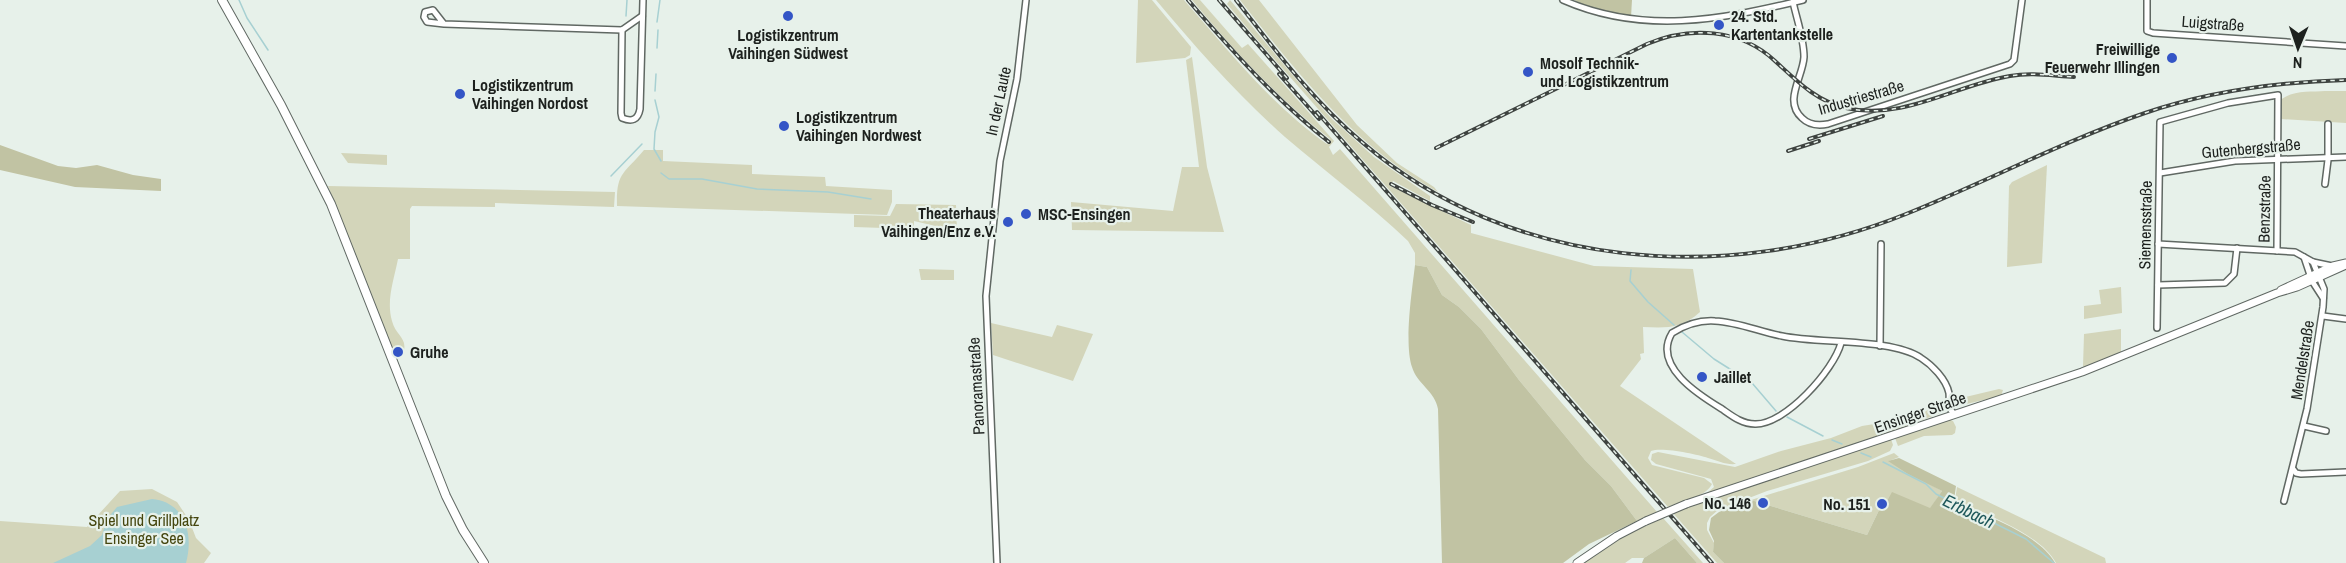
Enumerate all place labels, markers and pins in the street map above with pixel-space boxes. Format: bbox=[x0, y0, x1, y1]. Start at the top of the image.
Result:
place label: 24. Std. Kartentankstelle bbox=[1731, 5, 1833, 45]
marker: Logistikzentrum Vaihingen Südwest bbox=[781, 9, 795, 23]
marker: 24. Std. Kartentankstelle bbox=[1712, 18, 1726, 32]
place label: Logistikzentrum Vaihingen Südwest bbox=[728, 24, 848, 64]
place label: Freiwillige Feuerwehr Illingen bbox=[2045, 38, 2160, 78]
marker: Freiwillige Feuerwehr Illingen bbox=[2165, 51, 2179, 65]
place label: Mosolf Technik- und Logistikzentrum bbox=[1540, 52, 1669, 92]
marker: Mosolf Technik- und Logistikzentrum bbox=[1521, 65, 1535, 79]
place label: Logistikzentrum Vaihingen Nordost bbox=[472, 74, 589, 114]
marker: Logistikzentrum Vaihingen Nordost bbox=[453, 87, 467, 101]
place label: Logistikzentrum Vaihingen Nordwest bbox=[796, 106, 922, 146]
marker: Logistikzentrum Vaihingen Nordwest bbox=[777, 119, 791, 133]
place label: Theaterhaus Vaihingen/Enz e.V. bbox=[881, 202, 996, 242]
place label: MSC-Ensingen bbox=[1038, 203, 1131, 225]
marker: MSC-Ensingen bbox=[1019, 207, 1033, 221]
marker: Theaterhaus Vaihingen/Enz e.V. bbox=[1001, 215, 1015, 229]
place label: Gruhe bbox=[410, 341, 449, 363]
marker: Gruhe bbox=[391, 345, 405, 359]
place label: Jaillet bbox=[1714, 366, 1752, 388]
marker: Jaillet bbox=[1695, 370, 1709, 384]
place label: No. 146 bbox=[1704, 492, 1751, 514]
place label: No. 151 bbox=[1823, 493, 1871, 515]
marker: No. 146 bbox=[1756, 496, 1770, 510]
marker: No. 151 bbox=[1875, 497, 1889, 511]

